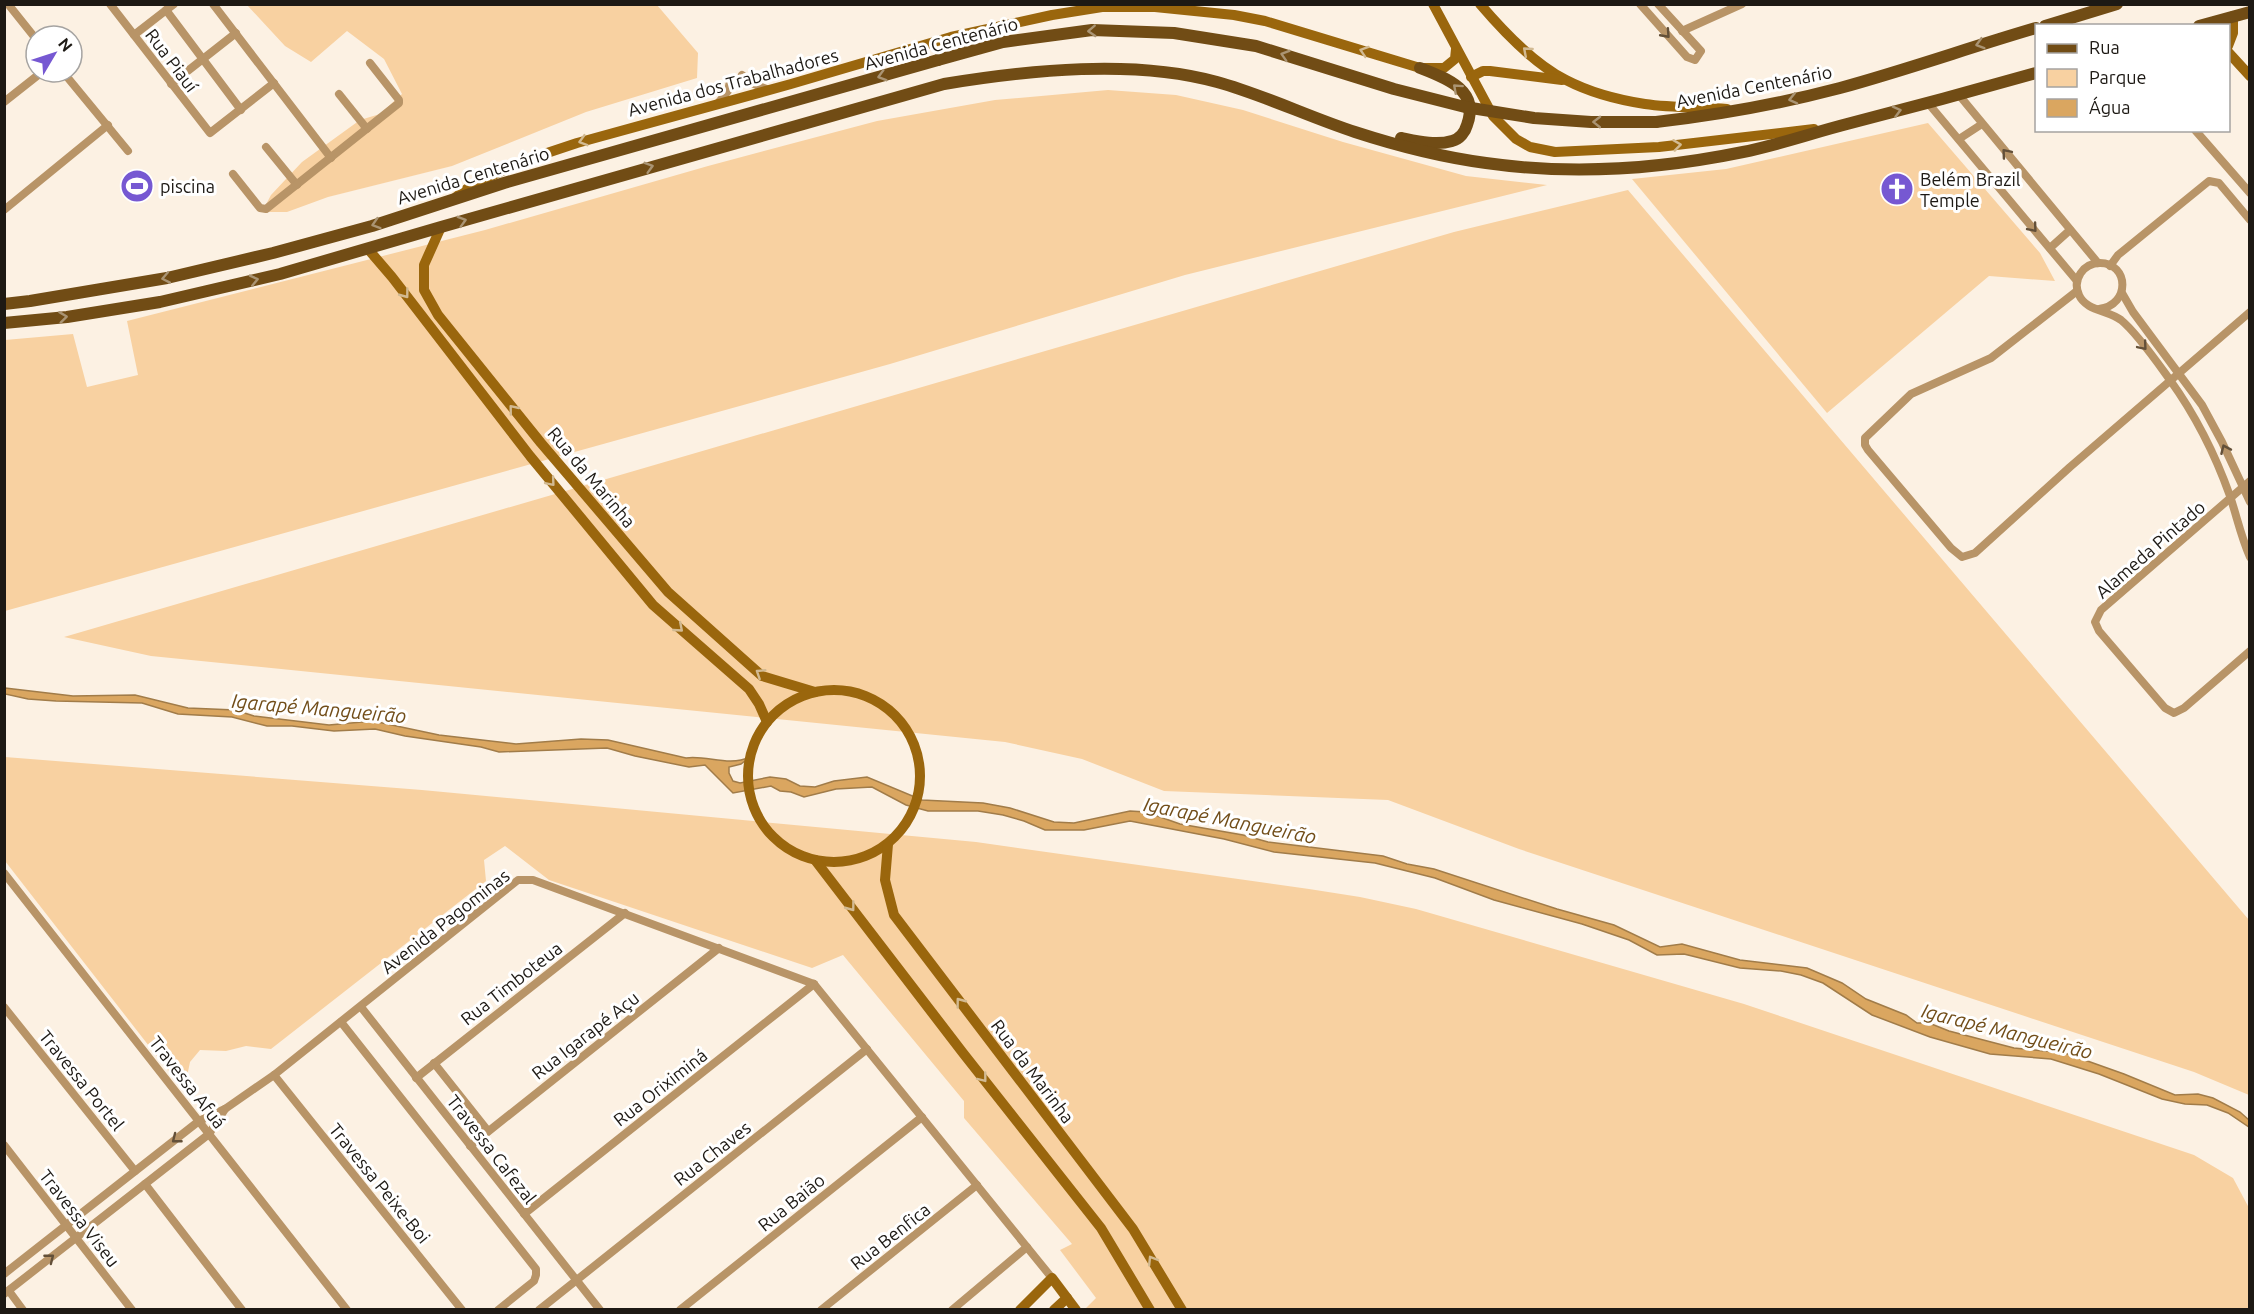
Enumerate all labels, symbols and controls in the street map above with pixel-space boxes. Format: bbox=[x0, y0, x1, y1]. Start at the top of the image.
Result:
street label: Avenida Centenário bbox=[862, 13, 1020, 73]
north arrow bbox=[24, 24, 84, 84]
street label: Rua Piauí bbox=[142, 24, 203, 96]
one-way arrow bbox=[1088, 24, 1097, 37]
legend bbox=[2035, 24, 2230, 132]
one-way arrow bbox=[1659, 27, 1670, 38]
text: N bbox=[55, 34, 76, 55]
one-way arrow bbox=[1975, 37, 1986, 49]
text: Rua bbox=[2089, 37, 2120, 57]
street label: Avenida dos Trabalhadores bbox=[626, 44, 840, 120]
one-way arrow bbox=[1359, 46, 1370, 58]
one-way arrow bbox=[1523, 47, 1534, 58]
one-way arrow bbox=[1280, 50, 1291, 62]
street label: Avenida Centenário bbox=[1674, 61, 1834, 111]
text: Parque bbox=[2089, 67, 2146, 87]
one-way arrow bbox=[877, 69, 887, 82]
one-way arrow bbox=[1454, 84, 1464, 95]
one-way arrow bbox=[1789, 92, 1799, 105]
text: Água bbox=[2089, 96, 2131, 117]
one-way arrow bbox=[1892, 106, 1902, 118]
one-way arrow bbox=[1593, 116, 1602, 128]
one-way arrow bbox=[578, 134, 589, 146]
one-way arrow bbox=[1672, 139, 1681, 152]
street label: Avenida Centenário bbox=[394, 142, 552, 208]
one-way arrow bbox=[2003, 149, 2014, 160]
one-way arrow bbox=[644, 162, 654, 175]
sports icon: piscina bbox=[119, 168, 155, 204]
place label: Belém Brazil Temple bbox=[1920, 169, 2021, 210]
church icon: Belém Brazil Temple bbox=[1879, 171, 1915, 207]
place label: piscina bbox=[160, 176, 215, 196]
one-way arrow bbox=[456, 216, 466, 228]
one-way arrow bbox=[371, 217, 381, 230]
one-way arrow bbox=[2026, 222, 2037, 233]
one-way arrow bbox=[162, 271, 172, 284]
one-way arrow bbox=[249, 275, 259, 288]
one-way arrow bbox=[398, 288, 409, 299]
one-way arrow bbox=[58, 311, 67, 324]
one-way arrow bbox=[2136, 339, 2147, 350]
one-way arrow bbox=[510, 404, 521, 415]
street label: Rua da Marinha bbox=[544, 423, 640, 531]
one-way arrow bbox=[2220, 445, 2232, 456]
one-way arrow bbox=[543, 475, 554, 486]
street label: Alameda Pintado bbox=[2091, 496, 2209, 602]
one-way arrow bbox=[672, 621, 683, 632]
one-way arrow bbox=[756, 669, 767, 680]
water label: Igarapé Mangueirão bbox=[231, 689, 407, 727]
water label: Igarapé Mangueirão bbox=[1142, 792, 1318, 848]
street label: Avenida Pagominas bbox=[377, 865, 513, 977]
one-way arrow bbox=[844, 900, 855, 911]
street label: Rua Timboteua bbox=[456, 937, 566, 1029]
street label: Rua Igarapé Açu bbox=[528, 987, 642, 1083]
one-way arrow bbox=[957, 998, 968, 1009]
water label: Igarapé Mangueirão bbox=[1919, 999, 2095, 1063]
street label: Rua da Marinha bbox=[987, 1015, 1079, 1127]
street label: Travessa Portel bbox=[36, 1026, 129, 1134]
street label: Travessa Afuá bbox=[146, 1032, 230, 1132]
street label: Rua Oriximiná bbox=[609, 1044, 711, 1130]
one-way arrow bbox=[975, 1071, 986, 1082]
street label: Travessa Cafezal bbox=[443, 1091, 541, 1208]
street label: Rua Chaves bbox=[670, 1117, 755, 1189]
street label: Travessa Peixe-Boi bbox=[326, 1119, 434, 1247]
one-way arrow bbox=[171, 1132, 182, 1143]
street label: Travessa Viseu bbox=[36, 1166, 124, 1270]
street label: Rua Baião bbox=[754, 1169, 828, 1235]
street label: Rua Benfica bbox=[846, 1199, 934, 1273]
one-way arrow bbox=[44, 1255, 55, 1266]
one-way arrow bbox=[1147, 1256, 1159, 1266]

